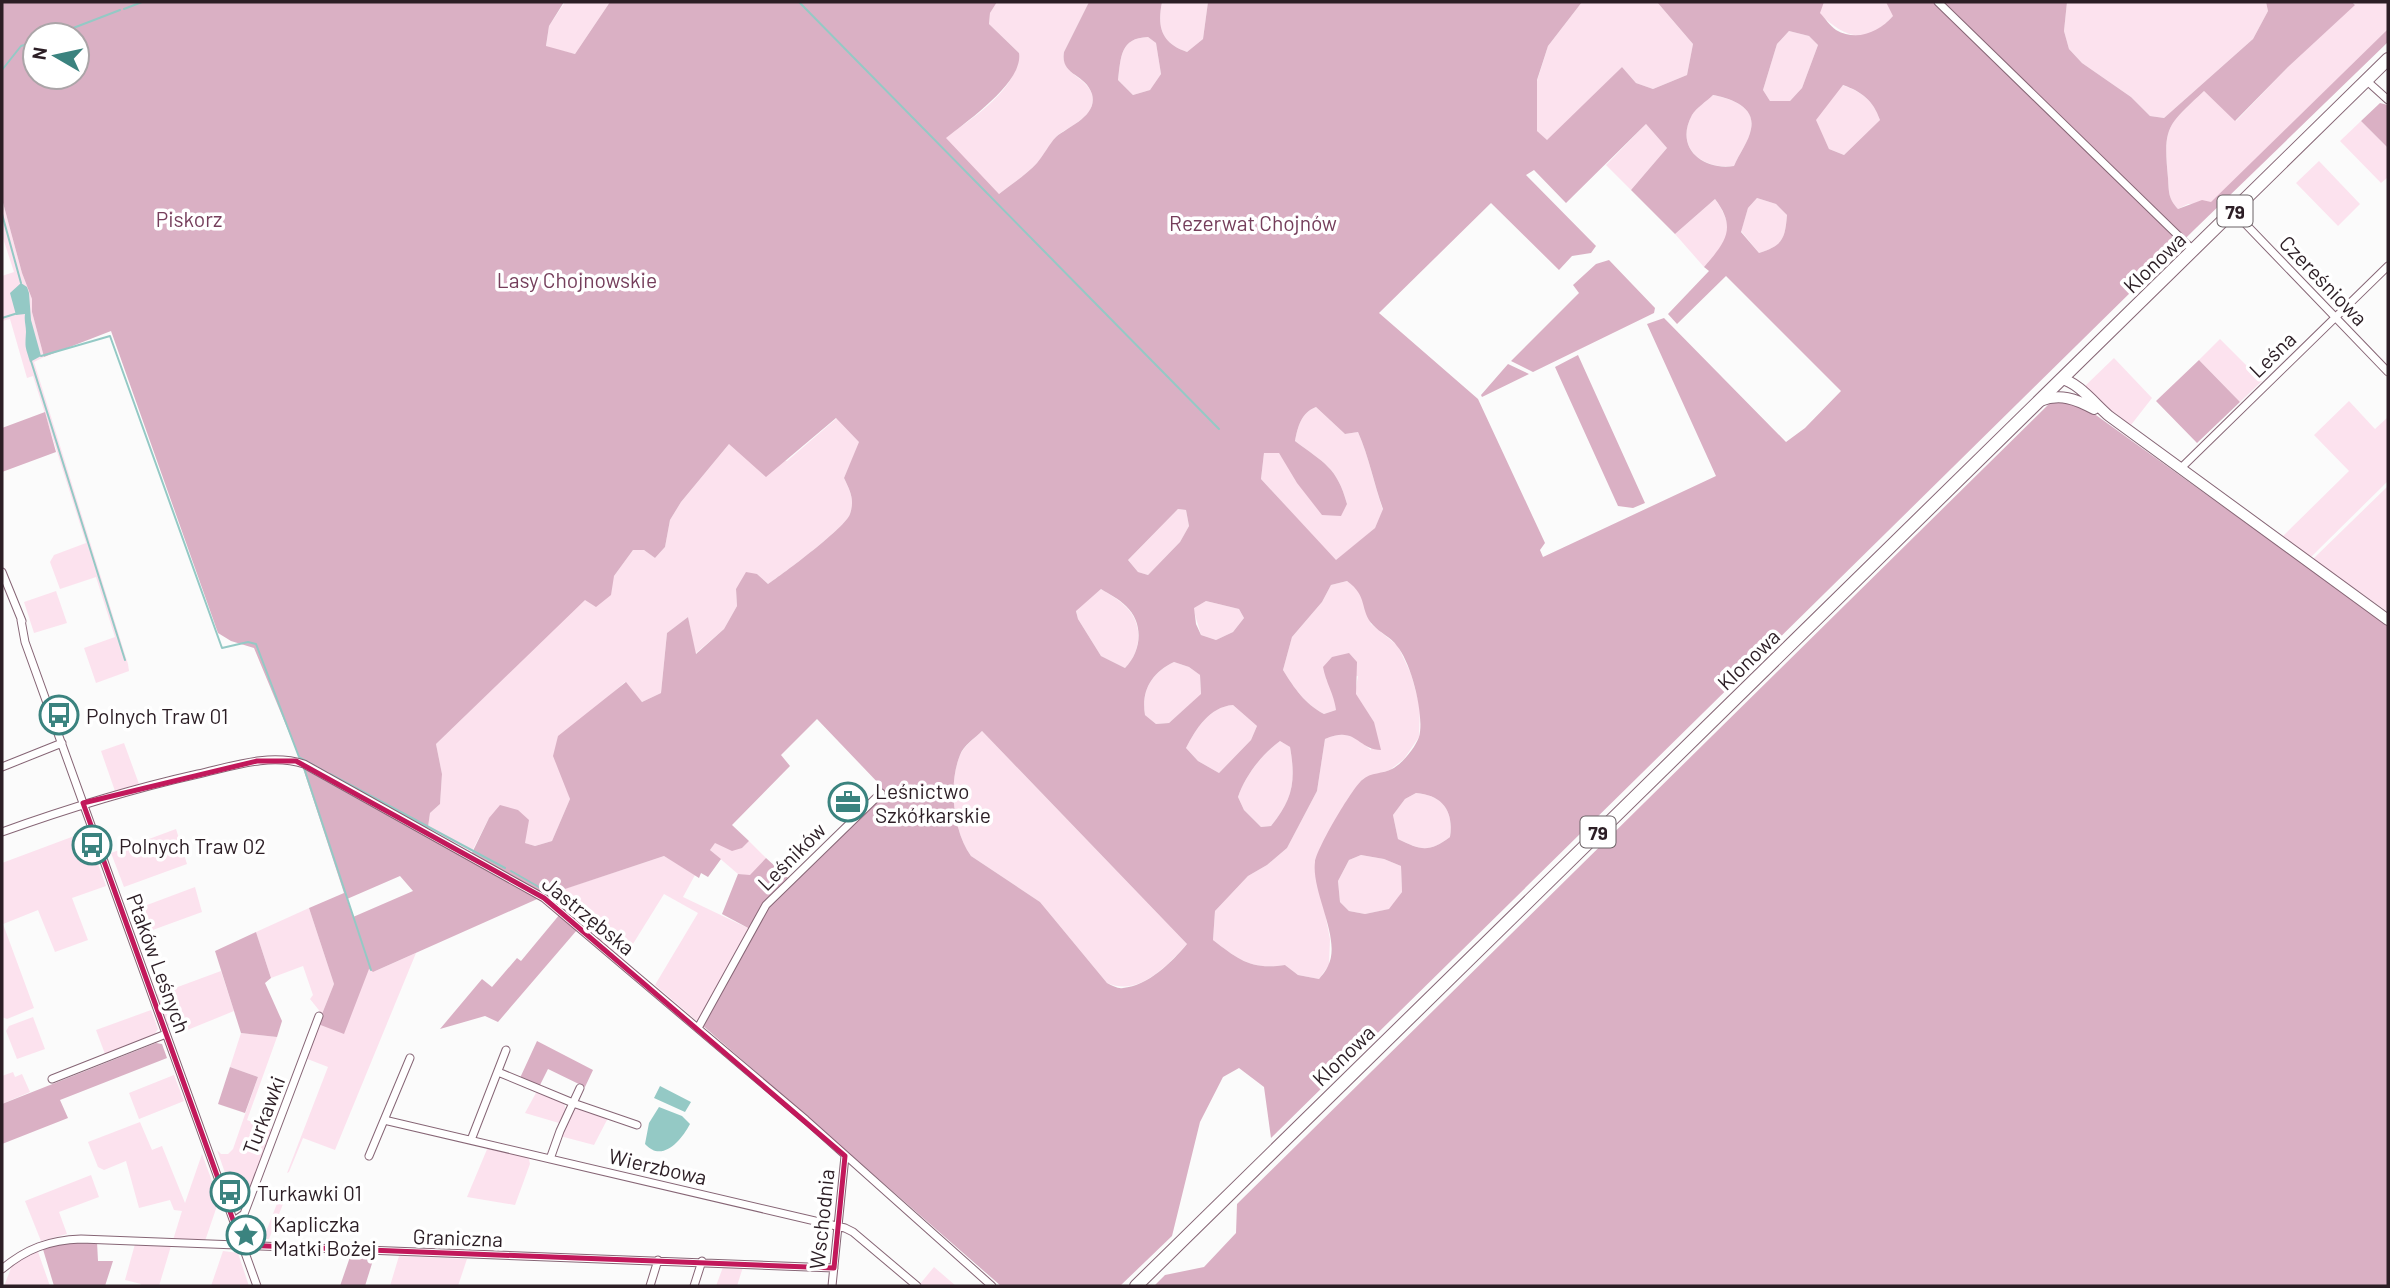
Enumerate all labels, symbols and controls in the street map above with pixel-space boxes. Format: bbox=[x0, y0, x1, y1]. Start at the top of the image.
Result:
north arrow bbox=[21, 21, 91, 91]
text: N bbox=[26, 45, 51, 61]
road number: 79 bbox=[2218, 196, 2252, 226]
park label: Piskorz bbox=[156, 206, 222, 231]
park label: Rezerwat Chojnów bbox=[1169, 210, 1337, 235]
street label: Klonowa bbox=[2118, 226, 2190, 298]
street label: Czereśniowa bbox=[2275, 230, 2373, 330]
park label: Lasy Chojnowskie bbox=[497, 267, 657, 292]
street label: Leśna bbox=[2243, 326, 2301, 382]
street label: Klonowa bbox=[1712, 623, 1784, 695]
bus stop icon: Polnych Traw 01 bbox=[38, 694, 80, 736]
place label: Polnych Traw 01 bbox=[86, 703, 228, 728]
place label: Leśnictwo Szkółkarskie bbox=[875, 778, 991, 827]
office icon: Leśnictwo Szkółkarskie bbox=[827, 781, 869, 823]
street label: Leśników bbox=[752, 817, 830, 895]
road number: 79 bbox=[1580, 817, 1616, 848]
bus stop icon: Polnych Traw 02 bbox=[71, 824, 113, 866]
place label: Polnych Traw 02 bbox=[119, 833, 266, 858]
street label: Jastrzębska bbox=[538, 870, 640, 960]
street label: Ptaków Leśnych bbox=[122, 890, 196, 1036]
street label: Klonowa bbox=[1307, 1019, 1379, 1091]
street label: Turkawki bbox=[237, 1072, 289, 1158]
street label: Wierzbowa bbox=[606, 1143, 710, 1189]
street label: Wschodnia bbox=[803, 1168, 839, 1270]
bus stop icon: Turkawki 01 bbox=[209, 1171, 251, 1213]
place label: Turkawki 01 bbox=[257, 1180, 362, 1205]
place label: Kapliczka Matki Bożej bbox=[273, 1211, 377, 1260]
place icon: Kapliczka Matki Bożej bbox=[225, 1214, 267, 1256]
street label: Graniczna bbox=[412, 1223, 504, 1251]

